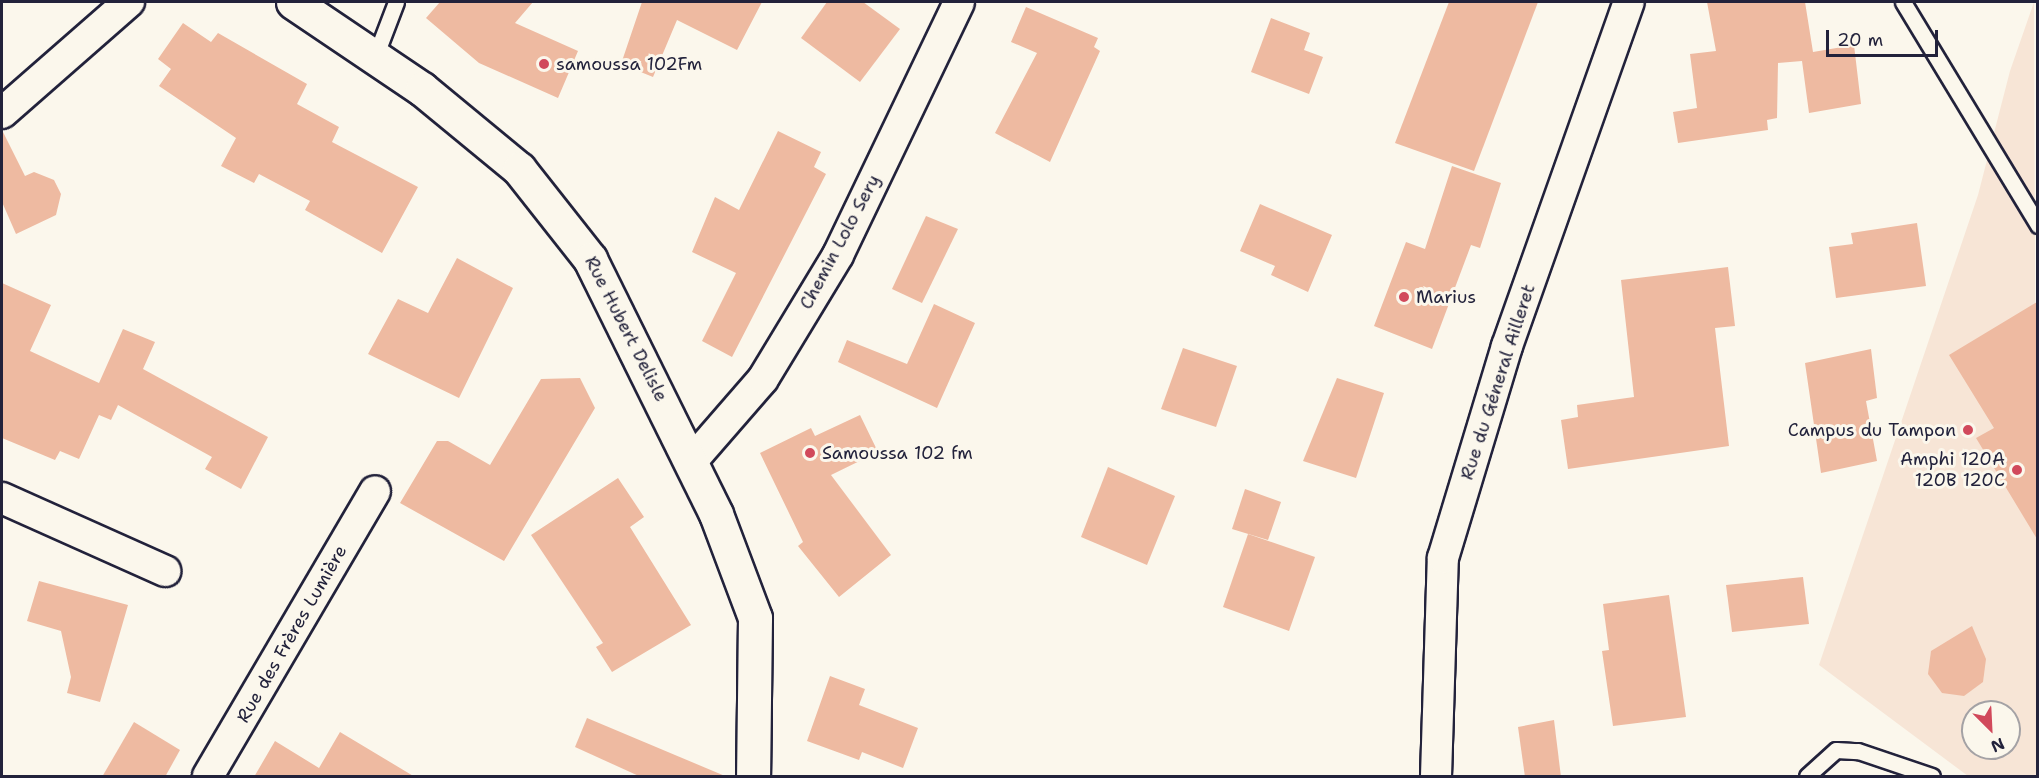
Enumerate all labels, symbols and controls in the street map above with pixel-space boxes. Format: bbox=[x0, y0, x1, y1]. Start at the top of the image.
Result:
scale bar bbox=[1829, 18, 1942, 56]
text: 20 m bbox=[1837, 28, 1883, 52]
place label: samoussa 102Fm bbox=[556, 53, 702, 75]
marker: samoussa 102Fm bbox=[537, 57, 551, 71]
street label: Chemin Lolo Sery bbox=[795, 171, 885, 313]
street label: Rue Hubert Delisle bbox=[580, 253, 672, 405]
street label: Rue du Géneral Ailleret bbox=[1456, 281, 1540, 483]
place label: Marius bbox=[1416, 286, 1476, 308]
marker: Marius bbox=[1397, 290, 1411, 304]
place label: Campus du Tampon bbox=[1788, 419, 1956, 441]
marker: Campus du Tampon bbox=[1961, 423, 1975, 437]
place label: Samoussa 102 fm bbox=[822, 442, 973, 464]
marker: Samoussa 102 fm bbox=[803, 446, 817, 460]
place label: Amphi 120A 120B 120C bbox=[1900, 449, 2005, 492]
marker: Amphi 120A 120B 120C bbox=[2010, 463, 2024, 477]
street label: Rue des Frères Lumière bbox=[232, 541, 352, 727]
north arrow bbox=[1961, 700, 2021, 760]
text: N bbox=[1988, 733, 2008, 757]

